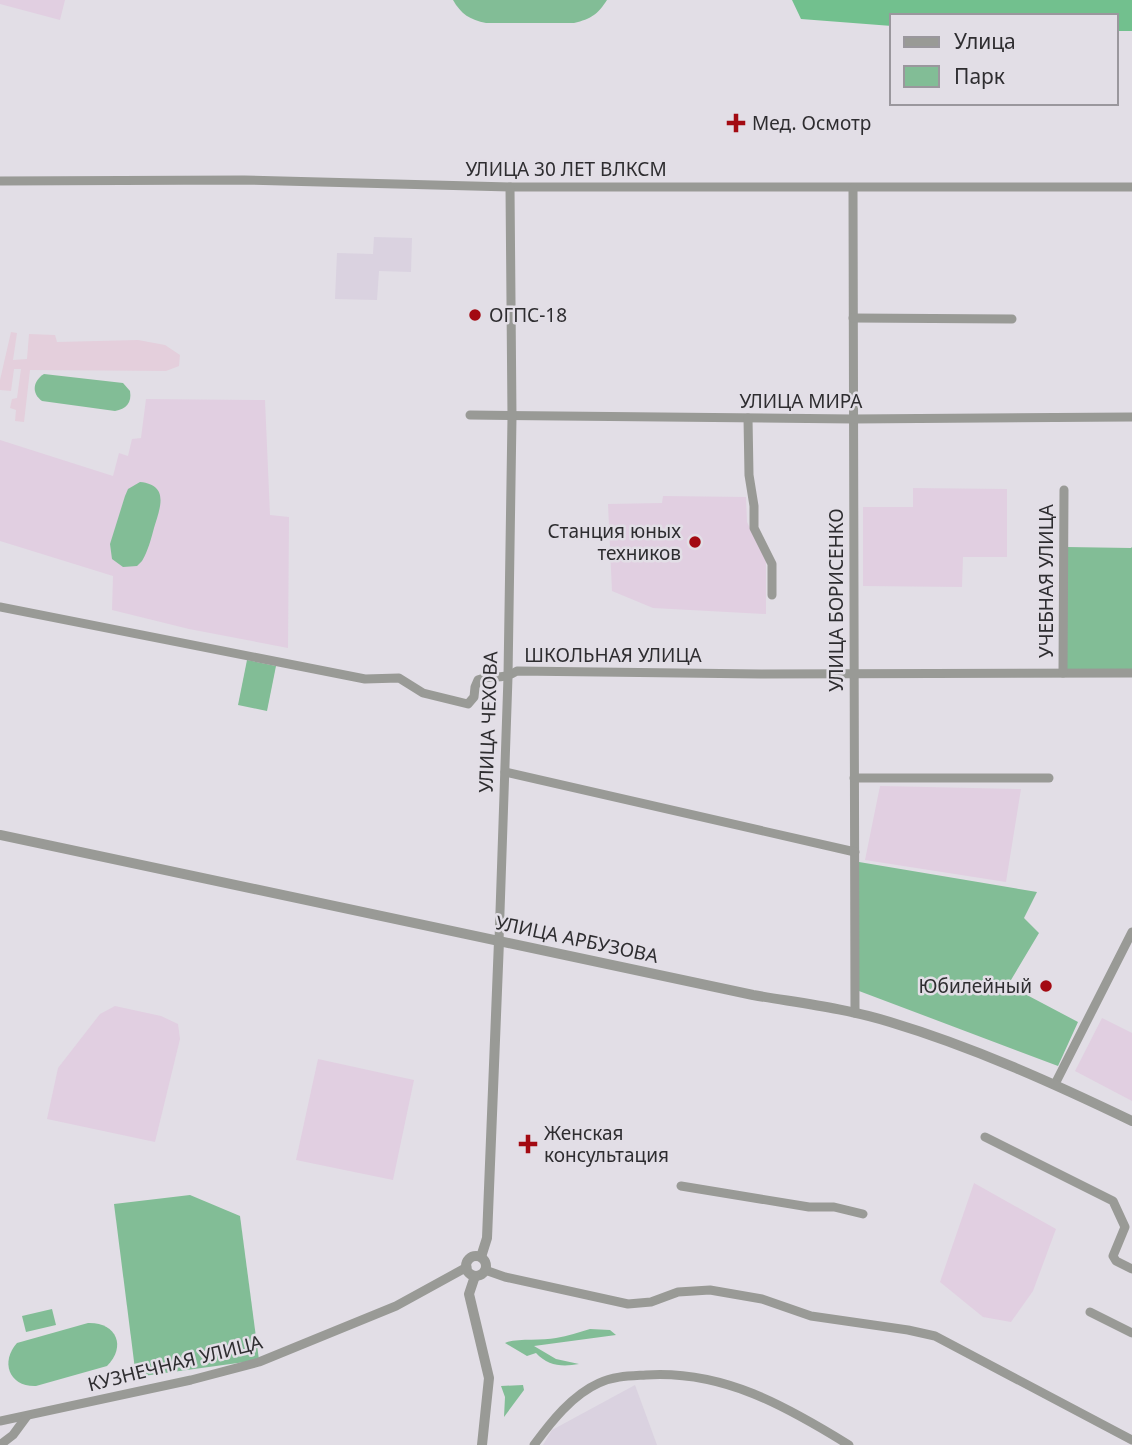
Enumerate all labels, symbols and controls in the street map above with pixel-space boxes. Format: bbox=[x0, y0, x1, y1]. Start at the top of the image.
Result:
legend bbox=[890, 14, 1118, 105]
text: Улица bbox=[954, 27, 1016, 55]
text: Парк bbox=[954, 62, 1005, 90]
place label: Мед. Осмотр bbox=[752, 110, 871, 136]
marker: Мед. Осмотр bbox=[726, 113, 746, 133]
street label: УЛИЦА 30 ЛЕТ ВЛКСМ bbox=[465, 156, 667, 182]
place label: ОГПС-18 bbox=[489, 302, 567, 328]
marker: ОГПС-18 bbox=[467, 307, 483, 323]
street label: УЛИЦА МИРА bbox=[739, 388, 863, 414]
street label: УЧЕБНАЯ УЛИЦА bbox=[1033, 503, 1059, 658]
street label: УЛИЦА БОРИСЕНКО bbox=[823, 508, 849, 692]
place label: Станция юных техников bbox=[547, 518, 681, 566]
marker: Станция юных техников bbox=[687, 534, 703, 550]
street label: ШКОЛЬНАЯ УЛИЦА bbox=[524, 642, 703, 668]
street label: УЛИЦА ЧЕХОВА bbox=[473, 650, 503, 793]
street label: УЛИЦА АРБУЗОВА bbox=[493, 909, 662, 969]
place label: Юбилейный bbox=[919, 973, 1032, 999]
marker: Юбилейный bbox=[1038, 978, 1054, 994]
place label: Женская консультация bbox=[544, 1120, 669, 1168]
marker: Женская консультация bbox=[518, 1134, 538, 1154]
street label: КУЗНЕЧНАЯ УЛИЦА bbox=[85, 1329, 266, 1397]

